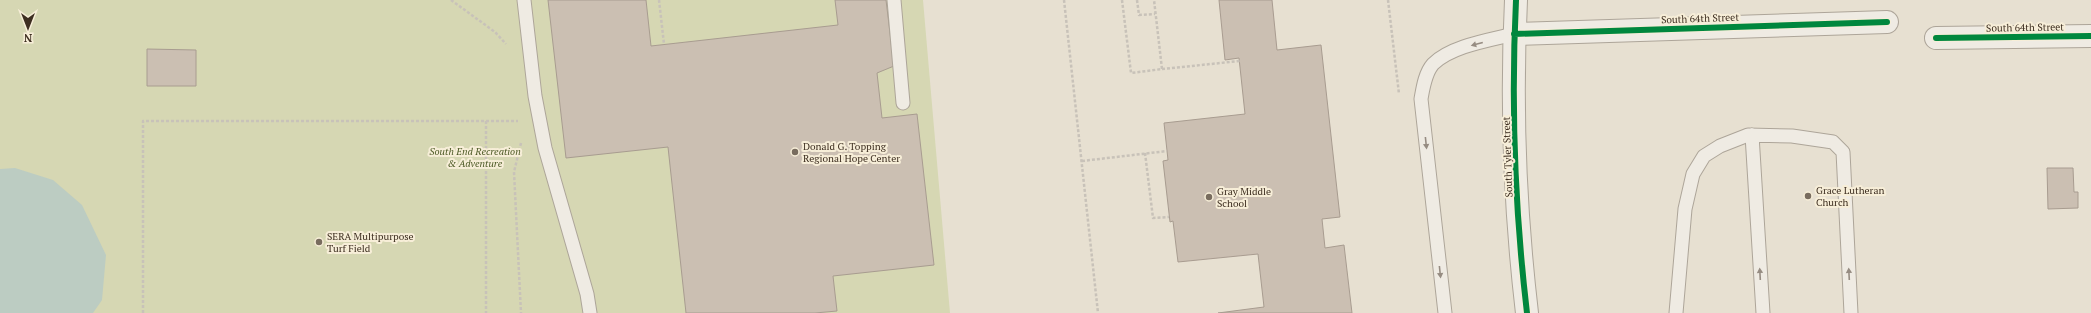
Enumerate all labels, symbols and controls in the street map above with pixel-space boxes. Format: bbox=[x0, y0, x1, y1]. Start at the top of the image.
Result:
north arrow bbox=[8, 8, 48, 48]
street label: South 64th Street bbox=[1661, 11, 1740, 26]
street label: South 64th Street bbox=[1986, 20, 2064, 35]
text: N bbox=[23, 31, 32, 45]
one-way arrow bbox=[1470, 41, 1482, 47]
street label: South Tyler Street bbox=[1500, 116, 1515, 198]
one-way arrow bbox=[1423, 137, 1429, 149]
place label: Donald G. Topping Regional Hope Center bbox=[803, 140, 900, 165]
park label: South End Recreation & Adventure bbox=[429, 145, 521, 170]
marker: Donald G. Topping Regional Hope Center bbox=[790, 147, 800, 157]
place label: Grace Lutheran Church bbox=[1816, 184, 1884, 209]
place label: Gray Middle School bbox=[1217, 185, 1271, 210]
marker: Grace Lutheran Church bbox=[1803, 191, 1813, 201]
marker: Gray Middle School bbox=[1204, 192, 1214, 202]
place label: SERA Multipurpose Turf Field bbox=[327, 230, 414, 255]
marker: SERA Multipurpose Turf Field bbox=[314, 237, 324, 247]
one-way arrow bbox=[1437, 266, 1443, 278]
one-way arrow bbox=[1846, 267, 1852, 280]
one-way arrow bbox=[1757, 268, 1764, 280]

